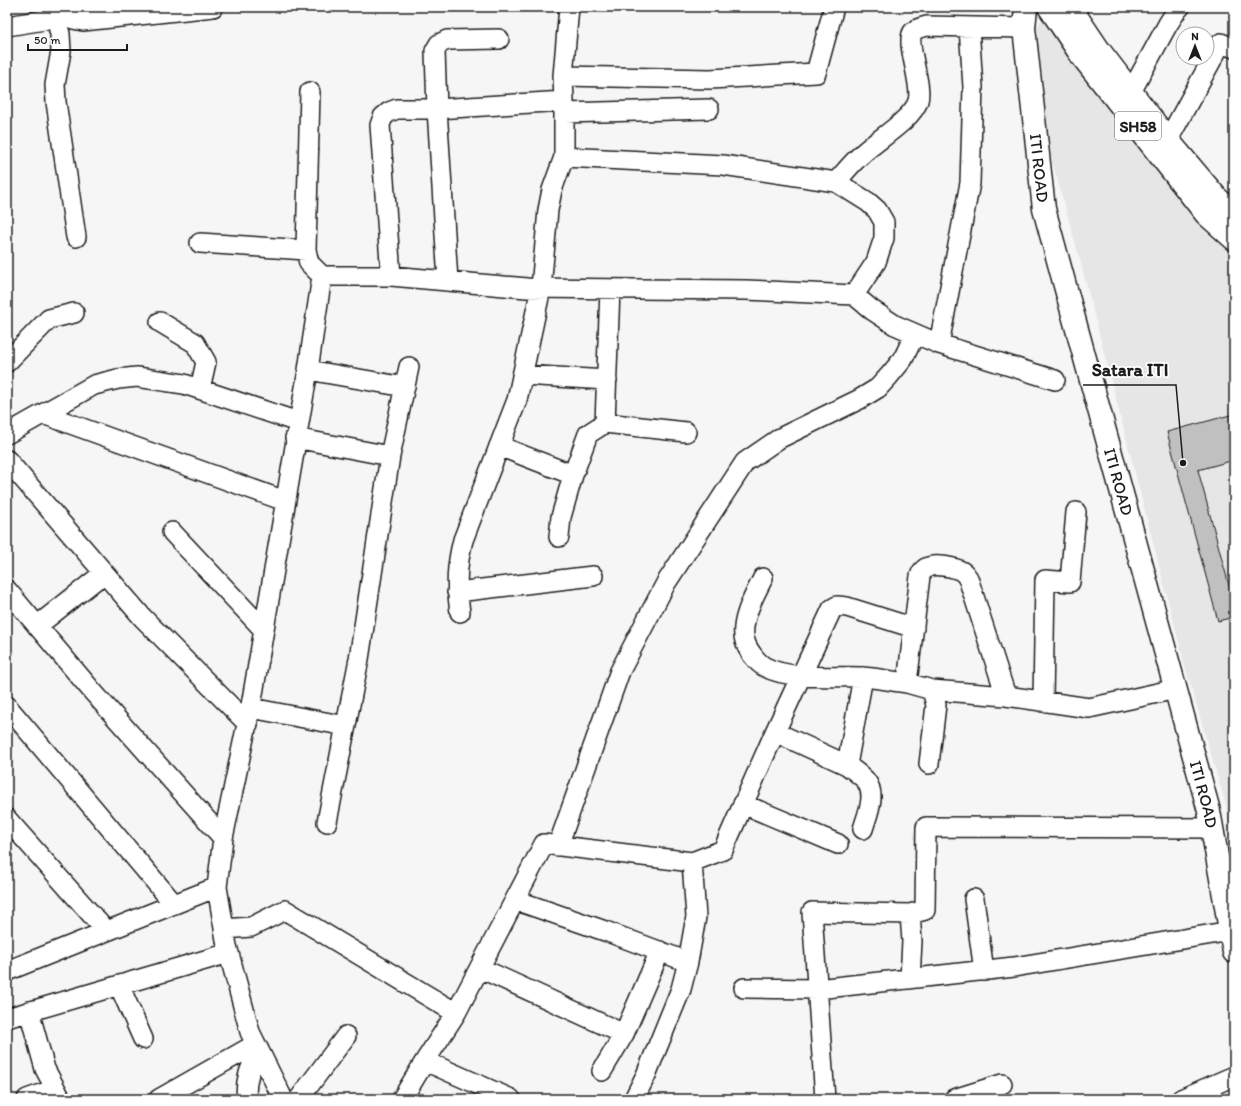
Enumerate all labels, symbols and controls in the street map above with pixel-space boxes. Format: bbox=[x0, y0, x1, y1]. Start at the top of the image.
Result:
scale bar bbox=[28, 26, 127, 52]
north arrow bbox=[1175, 26, 1215, 66]
text: N bbox=[1191, 30, 1199, 43]
text: 50 m bbox=[34, 33, 60, 47]
road number: SH58 bbox=[1115, 112, 1161, 140]
street label: ITI ROAD bbox=[1026, 133, 1053, 203]
callout: Satara ITI bbox=[1083, 355, 1176, 385]
text: Satara ITI bbox=[1092, 359, 1168, 381]
street label: ITI ROAD bbox=[1100, 446, 1138, 518]
street label: ITI ROAD bbox=[1186, 758, 1222, 830]

